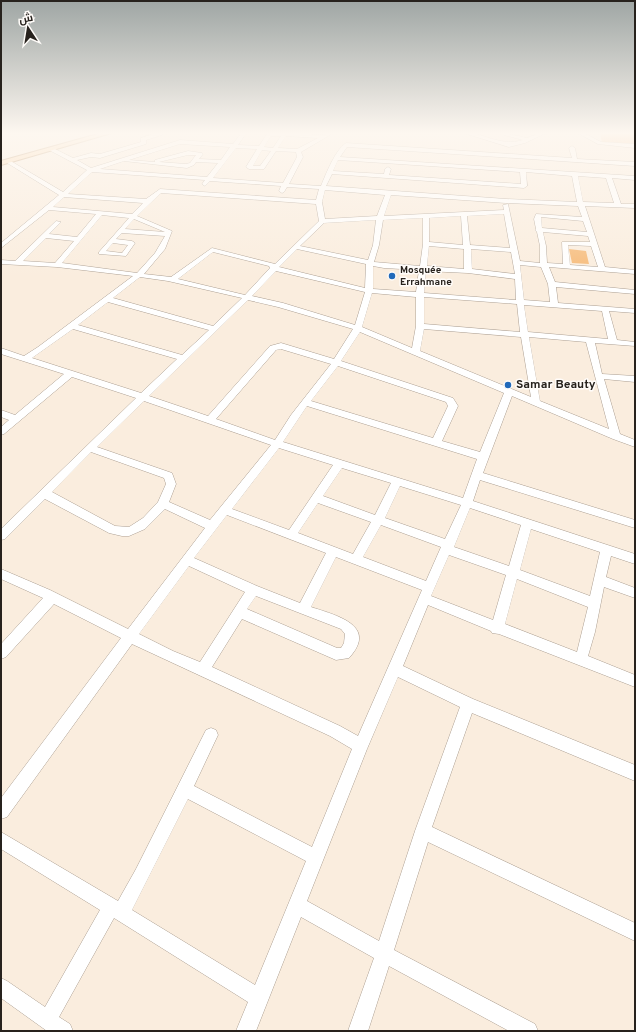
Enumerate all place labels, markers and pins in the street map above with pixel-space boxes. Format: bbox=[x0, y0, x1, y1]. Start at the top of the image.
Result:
place label: Mosquée Errahmane bbox=[400, 264, 452, 289]
marker: Mosquée Errahmane bbox=[387, 271, 397, 281]
place label: Samar Beauty bbox=[516, 377, 596, 393]
marker: Samar Beauty bbox=[503, 380, 513, 390]

